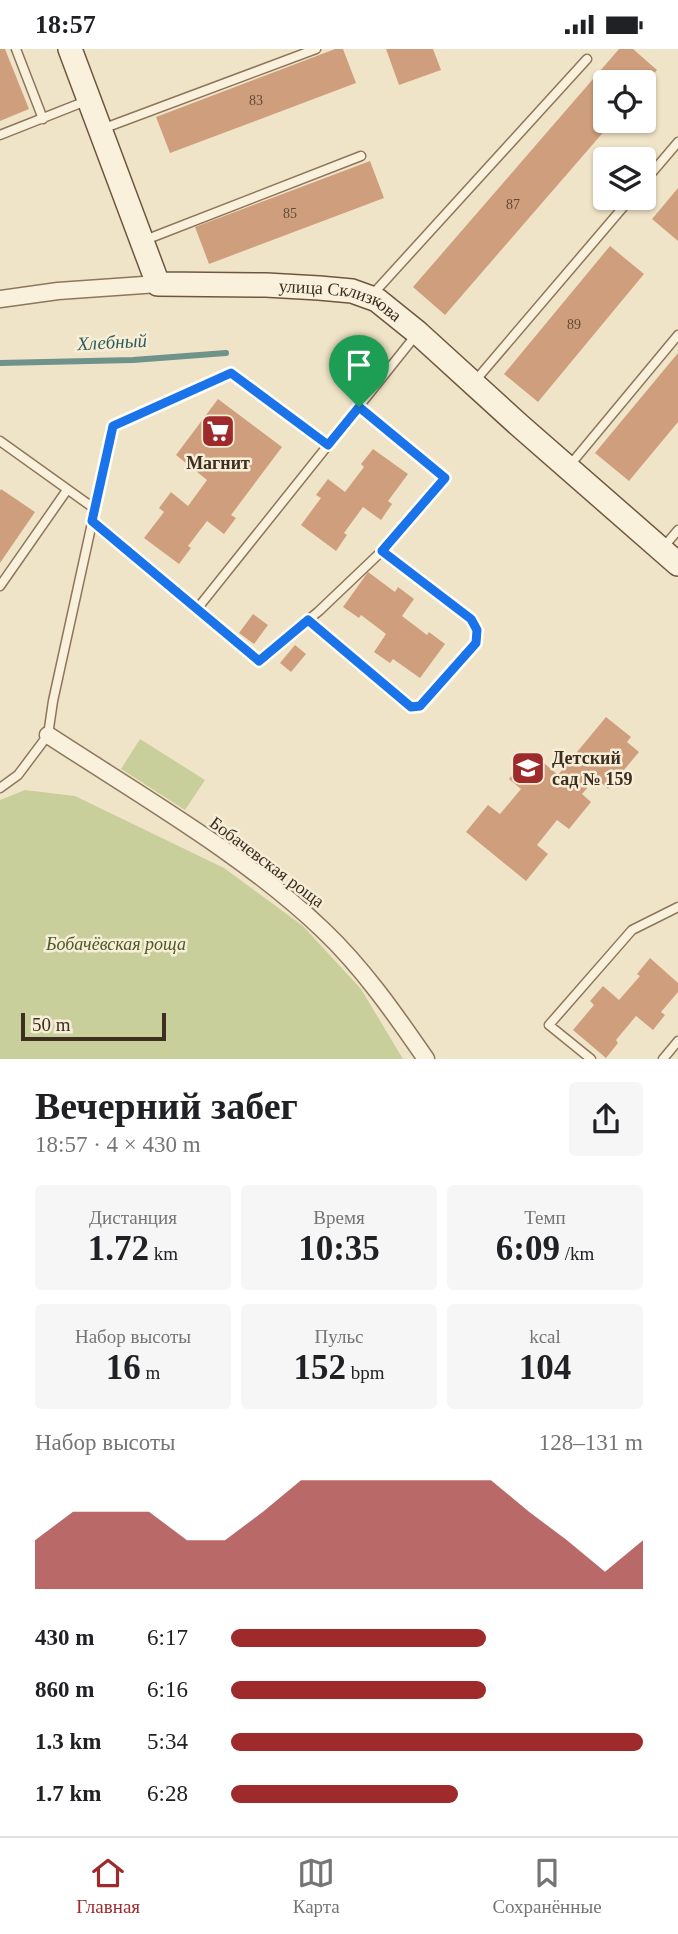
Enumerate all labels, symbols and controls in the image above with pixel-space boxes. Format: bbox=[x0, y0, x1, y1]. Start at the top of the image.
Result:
text: 18:57 bbox=[35, 10, 96, 39]
map controls bbox=[593, 70, 656, 210]
button: locate bbox=[593, 70, 656, 133]
house number: 83 bbox=[249, 93, 263, 108]
button: layers bbox=[593, 147, 656, 210]
house number: 87 bbox=[506, 197, 520, 212]
house number: 85 bbox=[283, 206, 297, 221]
street label: улица Склизкова bbox=[278, 276, 406, 326]
house number: 89 bbox=[567, 317, 581, 332]
water label: Хлебный bbox=[76, 330, 148, 354]
pin bbox=[329, 335, 389, 407]
icon: arrive bbox=[340, 346, 378, 384]
supermarket icon: Магнит bbox=[199, 412, 237, 450]
place label: Магнит bbox=[186, 453, 250, 473]
place label: Детский сад № 159 bbox=[552, 748, 632, 789]
school or university icon: Детский сад № 159 bbox=[509, 749, 547, 787]
street label: Бобачевская роща bbox=[206, 812, 328, 912]
park label: Бобачёвская роща bbox=[45, 934, 186, 954]
scale bar bbox=[21, 1010, 166, 1042]
text: 50 m bbox=[32, 1014, 71, 1035]
button: share bbox=[569, 1082, 643, 1156]
text: Вечерний забег bbox=[35, 1085, 298, 1127]
text: 18:57 · 4 × 430 m bbox=[35, 1132, 201, 1157]
text: Дистанция bbox=[89, 1207, 177, 1228]
text: Время bbox=[313, 1207, 365, 1228]
text: Темп bbox=[524, 1207, 566, 1228]
text: 1.72 bbox=[88, 1229, 149, 1268]
text: 10:35 bbox=[298, 1229, 380, 1268]
text: 6:09 bbox=[496, 1229, 560, 1268]
text: km bbox=[149, 1243, 178, 1264]
text: /km bbox=[560, 1243, 594, 1264]
text: Набор высоты bbox=[75, 1326, 191, 1347]
text: Пульс bbox=[315, 1326, 363, 1347]
text: kcal bbox=[529, 1326, 561, 1347]
text: 16 bbox=[106, 1348, 141, 1387]
text: 152 bbox=[293, 1348, 346, 1387]
text: 104 bbox=[519, 1348, 571, 1387]
text: m bbox=[141, 1362, 160, 1383]
text: bpm bbox=[346, 1362, 385, 1383]
text: Набор высоты bbox=[35, 1430, 176, 1455]
text: 128–131 m bbox=[539, 1430, 643, 1455]
text: 430 m bbox=[35, 1625, 94, 1650]
text: 6:17 bbox=[147, 1625, 188, 1650]
text: 860 m bbox=[35, 1677, 94, 1702]
text: 6:16 bbox=[147, 1677, 188, 1702]
text: 1.3 km bbox=[35, 1729, 101, 1754]
text: 5:34 bbox=[147, 1729, 188, 1754]
text: 1.7 km bbox=[35, 1781, 101, 1806]
text: 6:28 bbox=[147, 1781, 188, 1806]
tab: Главная bbox=[76, 1854, 140, 1918]
tab: Карта bbox=[293, 1854, 340, 1918]
tab: Сохранённые bbox=[492, 1854, 602, 1918]

